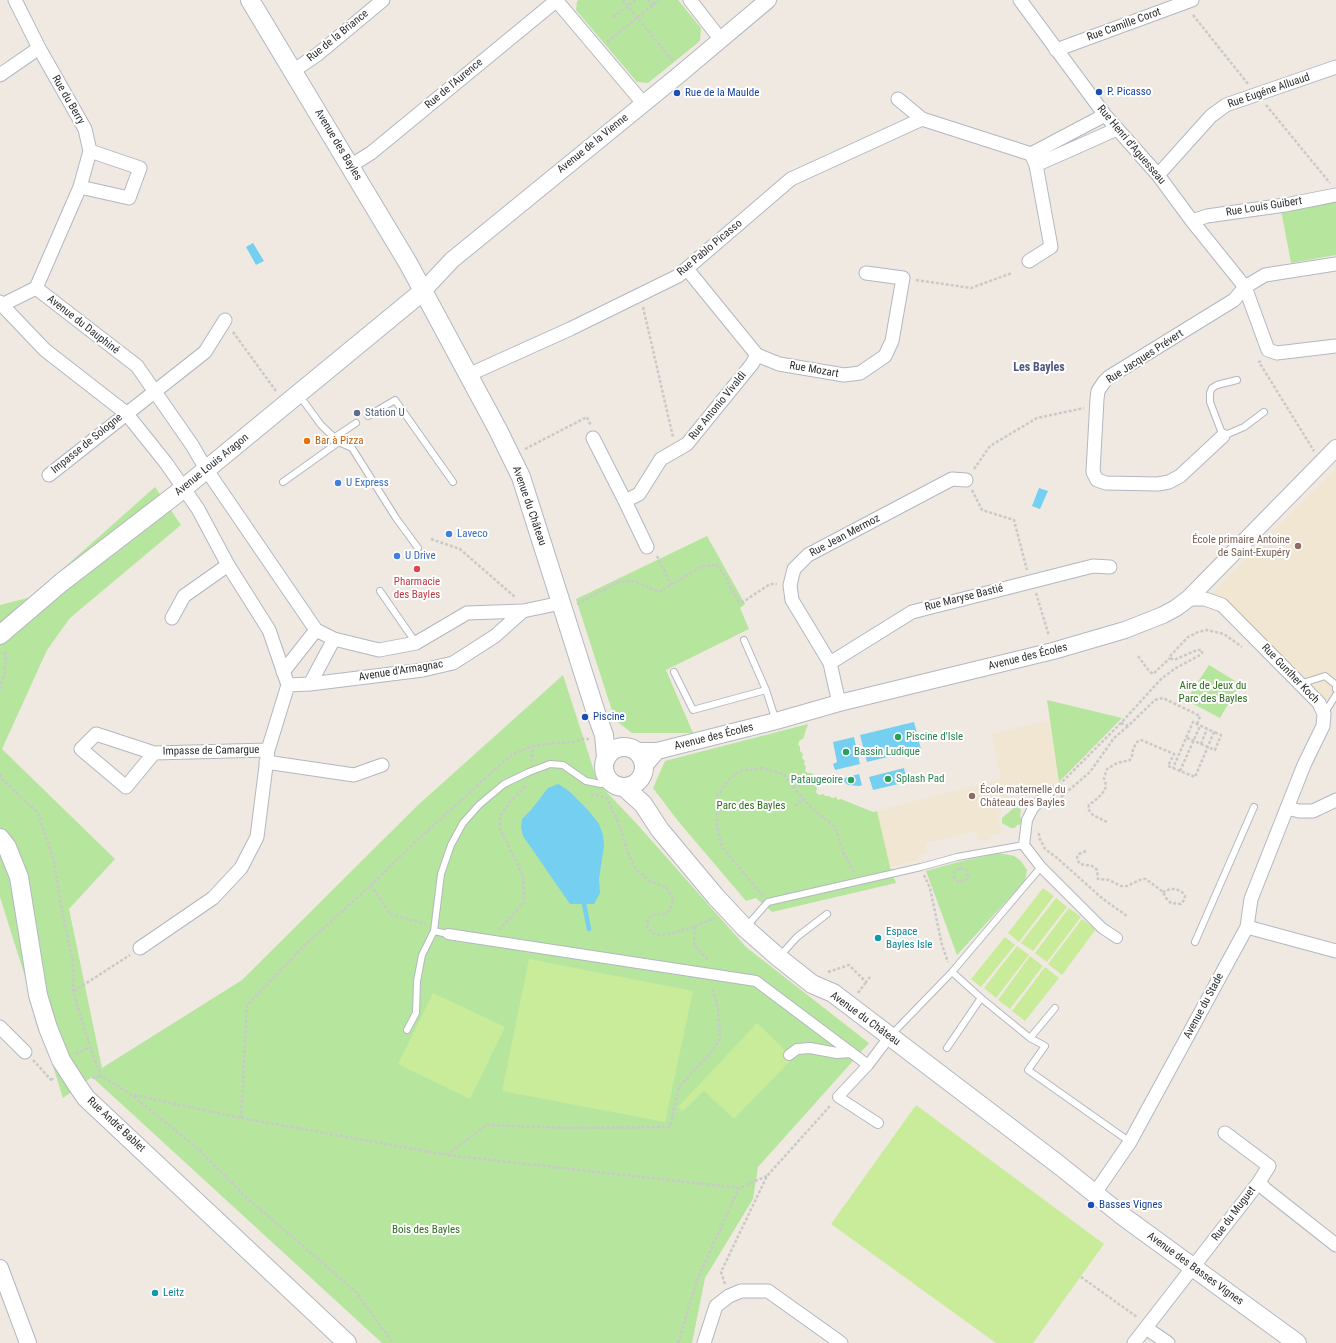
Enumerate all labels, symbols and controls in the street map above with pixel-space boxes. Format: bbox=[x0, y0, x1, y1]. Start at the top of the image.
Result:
street label: Rue Camille Corot bbox=[1085, 6, 1163, 44]
street label: Rue de la Briance bbox=[305, 7, 371, 65]
street label: Rue de l'Aurence bbox=[422, 56, 486, 112]
street label: Rue Eugéne Alluaud bbox=[1226, 71, 1312, 111]
street label: Rue du Berry bbox=[49, 73, 87, 127]
place label: P. Picasso bbox=[1107, 85, 1151, 99]
place label: Rue de la Maulde bbox=[685, 86, 759, 100]
marker: P. Picasso bbox=[1094, 87, 1104, 97]
marker: Rue de la Maulde bbox=[672, 88, 682, 98]
street label: Rue Henri d'Aguesseau bbox=[1094, 103, 1168, 187]
street label: Avenue des Bayles bbox=[312, 107, 364, 183]
street label: Avenue de la Vienne bbox=[555, 111, 631, 177]
street label: Rue Louis Guibert bbox=[1225, 194, 1303, 220]
street label: Rue Pablo Picasso bbox=[675, 217, 745, 279]
street label: Avenue du Dauphiné bbox=[44, 293, 122, 357]
street label: Rue Jacques Prévert bbox=[1104, 327, 1186, 387]
street label: Rue Mozart bbox=[788, 359, 840, 381]
district label: Les Bayles bbox=[1013, 361, 1065, 375]
street label: Rue Antonio Vivaldi bbox=[686, 369, 750, 443]
place label: Station U bbox=[365, 406, 405, 420]
marker: Station U bbox=[352, 408, 362, 418]
street label: Impasse de Sologne bbox=[49, 411, 125, 477]
street label: Avenue Louis Aragon bbox=[172, 431, 252, 499]
place label: Bar à Pizza bbox=[315, 434, 363, 448]
marker: Bar à Pizza bbox=[302, 436, 312, 446]
street label: Avenue du Château bbox=[509, 464, 549, 548]
place label: U Express bbox=[346, 476, 389, 490]
marker: U Express bbox=[333, 478, 343, 488]
street label: Rue Jean Mermoz bbox=[808, 512, 882, 560]
place label: Laveco bbox=[457, 527, 488, 541]
marker: Laveco bbox=[444, 529, 454, 539]
place label: École primaire Antoine de Saint-Exupéry bbox=[1192, 533, 1290, 559]
marker: École primaire Antoine de Saint-Exupéry bbox=[1293, 541, 1303, 551]
place label: U Drive bbox=[405, 549, 436, 563]
marker: U Drive bbox=[392, 551, 402, 561]
marker: Pharmacie des Bayles bbox=[412, 564, 422, 574]
place label: Pharmacie des Bayles bbox=[394, 575, 440, 601]
street label: Rue Maryse Bastié bbox=[923, 582, 1005, 614]
street label: Avenue des Écoles bbox=[987, 641, 1069, 673]
street label: Rue Gunther Koch bbox=[1258, 642, 1322, 706]
street label: Avenue d'Armagnac bbox=[358, 658, 444, 684]
park label: Aire de Jeux du Parc des Bayles bbox=[1179, 679, 1247, 705]
place label: Piscine bbox=[593, 710, 625, 724]
marker: Piscine bbox=[580, 712, 590, 722]
street label: Avenue des Écoles bbox=[673, 721, 755, 753]
place label: Piscine d'Isle bbox=[906, 730, 963, 744]
marker: Piscine d'Isle bbox=[893, 732, 903, 742]
street label: Impasse de Camargue bbox=[163, 744, 259, 758]
place label: Bassin Ludique bbox=[854, 745, 920, 759]
marker: Bassin Ludique bbox=[841, 747, 851, 757]
place label: Splash Pad bbox=[896, 772, 945, 786]
place label: Pataugeoire bbox=[791, 773, 843, 787]
marker: Splash Pad bbox=[883, 774, 893, 784]
marker: Pataugeoire bbox=[846, 775, 856, 785]
place label: École maternelle du Château des Bayles bbox=[980, 783, 1065, 809]
marker: École maternelle du Château des Bayles bbox=[967, 791, 977, 801]
park label: Parc des Bayles bbox=[717, 799, 785, 813]
place label: Espace Bayles Isle bbox=[886, 925, 932, 951]
marker: Espace Bayles Isle bbox=[873, 933, 883, 943]
street label: Avenue du Stade bbox=[1181, 971, 1227, 1041]
street label: Avenue du Château bbox=[827, 989, 903, 1049]
street label: Rue André Bablet bbox=[84, 1095, 148, 1155]
street label: Rue du Muguet bbox=[1209, 1184, 1259, 1244]
place label: Basses Vignes bbox=[1099, 1198, 1163, 1212]
marker: Basses Vignes bbox=[1086, 1200, 1096, 1210]
park label: Bois des Bayles bbox=[392, 1223, 460, 1237]
street label: Avenue des Basses Vignes bbox=[1144, 1230, 1246, 1308]
place label: Leitz bbox=[163, 1286, 184, 1300]
marker: Leitz bbox=[150, 1288, 160, 1298]

